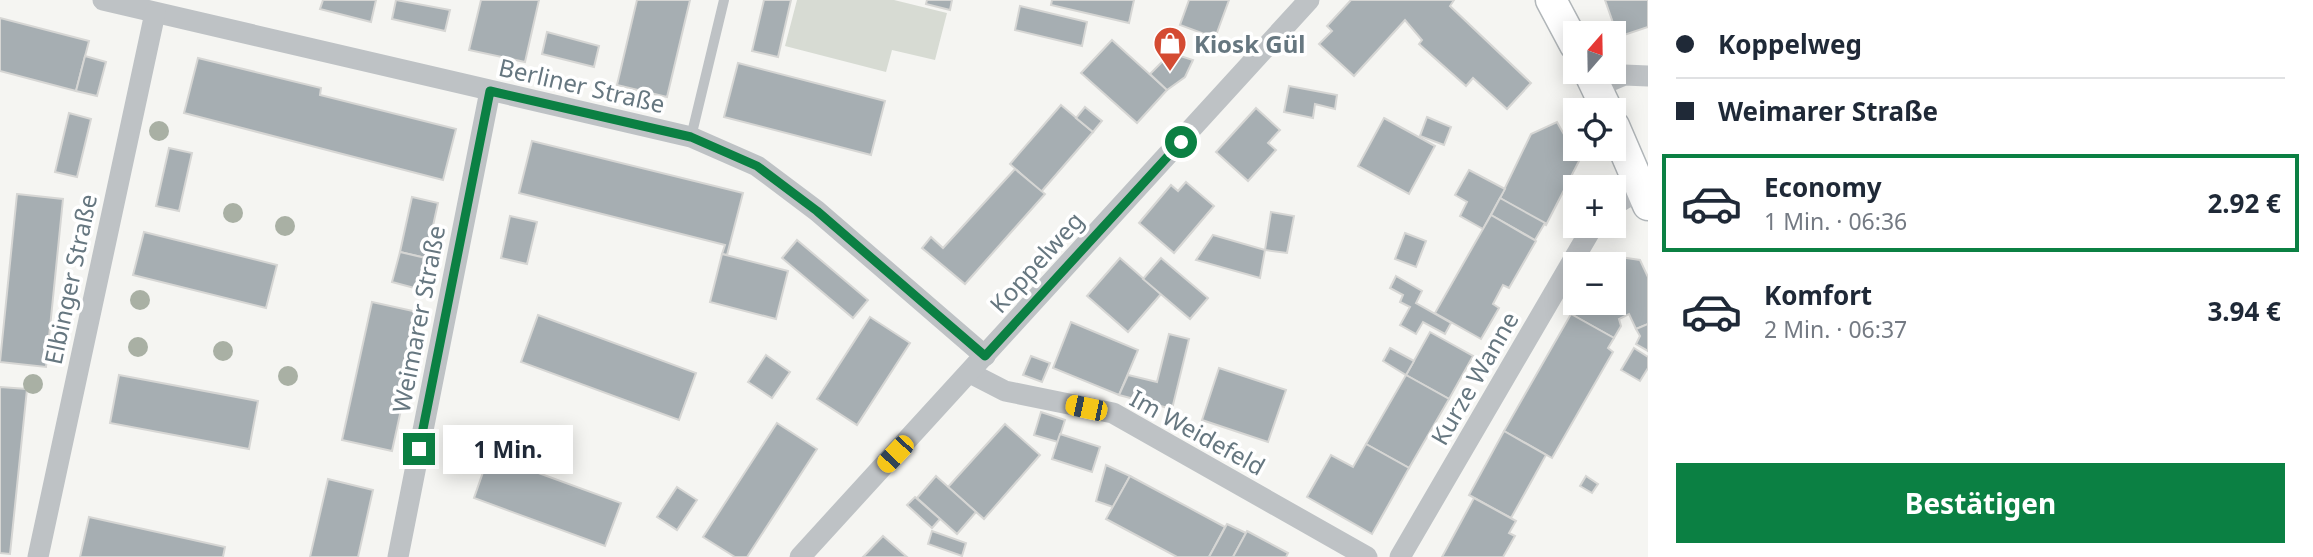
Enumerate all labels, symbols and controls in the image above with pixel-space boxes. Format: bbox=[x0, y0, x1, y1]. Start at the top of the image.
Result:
north arrow bbox=[1563, 21, 1626, 84]
map controls bbox=[1563, 21, 1626, 315]
shop icon: Kiosk Gül bbox=[1151, 24, 1189, 73]
text: Koppelweg bbox=[1718, 26, 1862, 62]
place label: Kiosk Gül bbox=[1194, 27, 1305, 60]
street label: Berliner Straße bbox=[496, 50, 668, 120]
text: Weimarer Straße bbox=[1718, 93, 1938, 129]
button: locate bbox=[1563, 98, 1626, 161]
route start bbox=[1165, 126, 1197, 158]
text: Economy bbox=[1764, 169, 1882, 205]
icon: car bbox=[1680, 172, 1743, 235]
button: + bbox=[1563, 175, 1626, 238]
text: 2.92 € bbox=[2207, 185, 2281, 221]
street label: Elbinger Straße bbox=[36, 191, 104, 367]
street label: Koppelweg bbox=[982, 204, 1090, 320]
text: 1 Min. · 06:36 bbox=[1764, 205, 1907, 237]
street label: Weimarer Straße bbox=[384, 223, 452, 415]
button: − bbox=[1563, 252, 1626, 315]
text: Komfort bbox=[1764, 277, 1872, 313]
icon: car bbox=[1680, 280, 1743, 343]
text: 3.94 € bbox=[2207, 293, 2281, 329]
street label: Kurze Wanne bbox=[1422, 305, 1526, 451]
text: 2 Min. · 06:37 bbox=[1764, 313, 1907, 345]
street label: Im Weidefeld bbox=[1125, 381, 1271, 483]
car bbox=[1064, 393, 1109, 423]
callout: 1 Min. bbox=[444, 424, 573, 474]
car bbox=[873, 431, 918, 477]
route end bbox=[403, 433, 435, 465]
text: 1 Min. bbox=[473, 433, 543, 465]
button: Bestätigen bbox=[1676, 463, 2285, 543]

